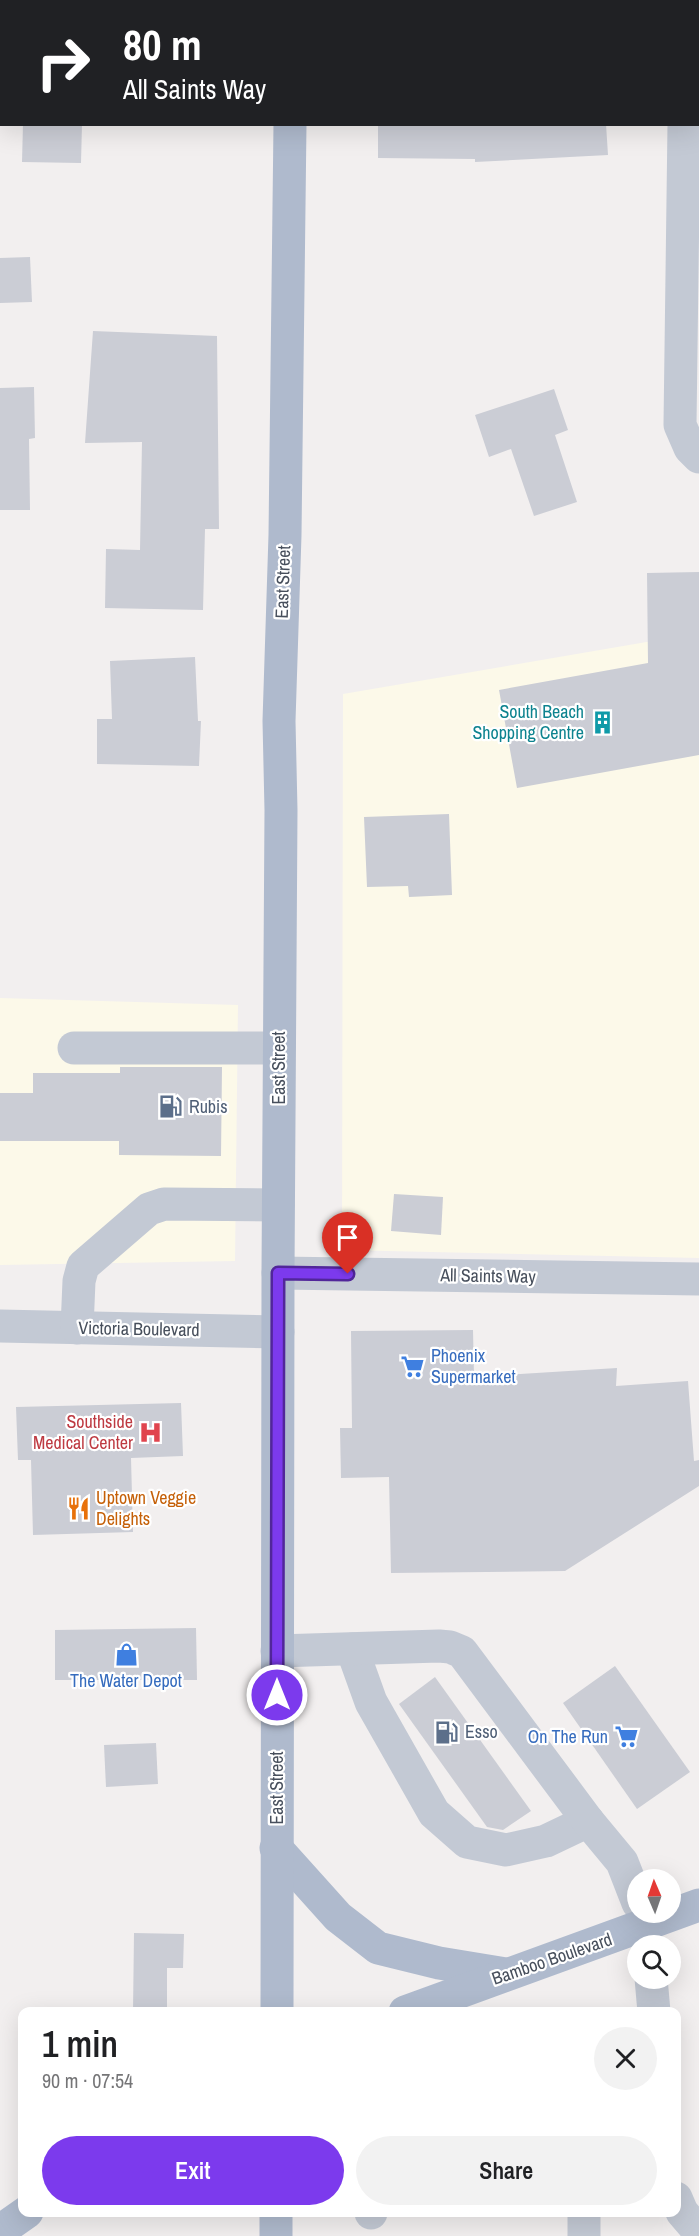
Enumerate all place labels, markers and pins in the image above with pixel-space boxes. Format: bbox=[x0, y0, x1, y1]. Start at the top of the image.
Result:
place label: South Beach Shopping Centre bbox=[472, 699, 584, 745]
building icon: South Beach Shopping Centre bbox=[589, 709, 615, 735]
fuel station icon: Rubis bbox=[158, 1094, 184, 1120]
place label: Rubis bbox=[189, 1094, 228, 1119]
pin bbox=[322, 1212, 373, 1274]
place label: Phoenix Supermarket bbox=[431, 1343, 516, 1389]
supermarket icon: Phoenix Supermarket bbox=[400, 1353, 426, 1379]
place label: Southside Medical Center bbox=[33, 1409, 133, 1455]
hospital icon: Southside Medical Center bbox=[138, 1419, 164, 1445]
place label: Uptown Veggie Delights bbox=[96, 1485, 196, 1531]
restaurant icon: Uptown Veggie Delights bbox=[65, 1495, 91, 1521]
shop icon: The Water Depot bbox=[113, 1642, 139, 1668]
place label: The Water Depot bbox=[70, 1668, 182, 1693]
fuel station icon: Esso bbox=[434, 1719, 460, 1745]
place label: Esso bbox=[465, 1719, 498, 1744]
place label: On The Run bbox=[528, 1724, 608, 1749]
supermarket icon: On The Run bbox=[613, 1724, 639, 1750]

